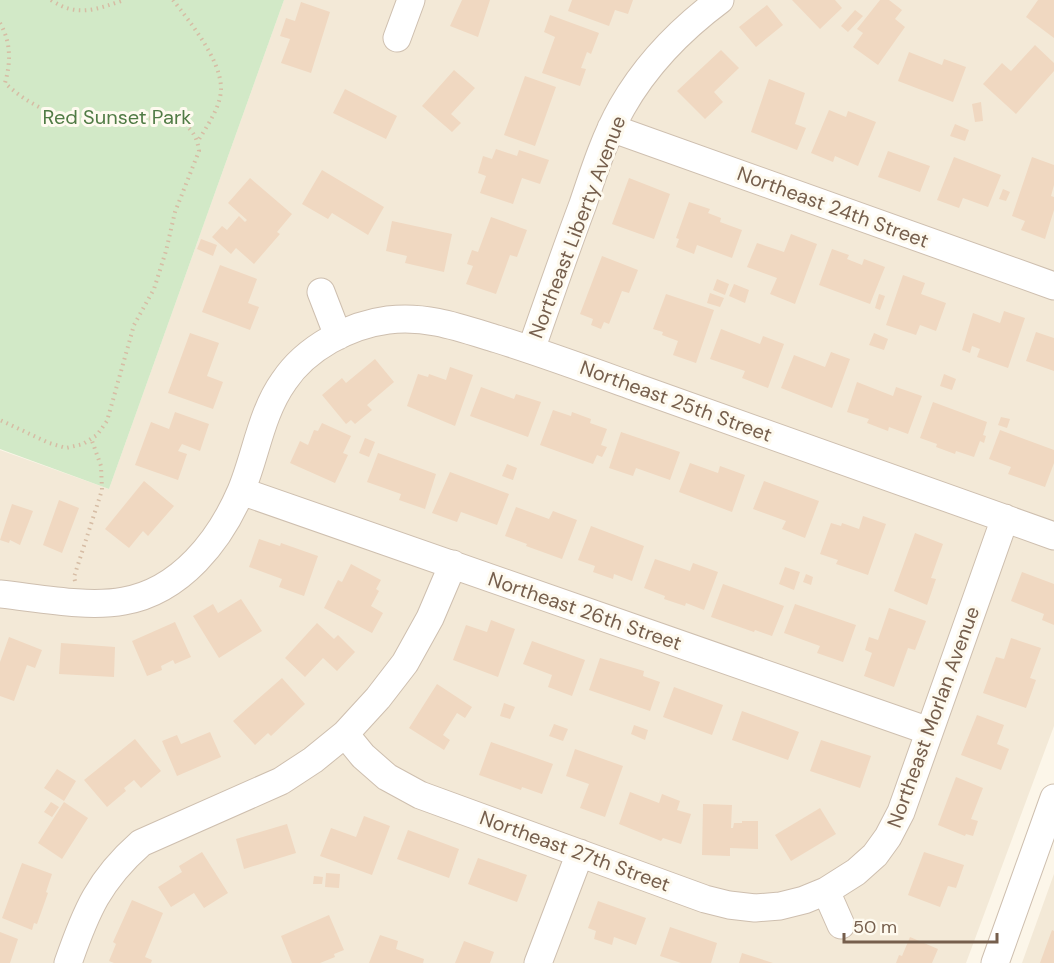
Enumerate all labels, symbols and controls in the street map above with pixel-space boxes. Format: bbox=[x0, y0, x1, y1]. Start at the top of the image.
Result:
park label: Red Sunset Park bbox=[43, 104, 191, 130]
street label: Northeast Liberty Avenue bbox=[523, 112, 631, 342]
street label: Northeast 24th Street bbox=[734, 160, 933, 254]
street label: Northeast 25th Street bbox=[576, 354, 776, 448]
street label: Northeast 26th Street bbox=[485, 566, 685, 656]
street label: Northeast Morlan Avenue bbox=[881, 603, 985, 831]
street label: Northeast 27th Street bbox=[476, 804, 674, 898]
scale bar bbox=[844, 906, 997, 944]
text: 50 m bbox=[853, 915, 897, 939]

